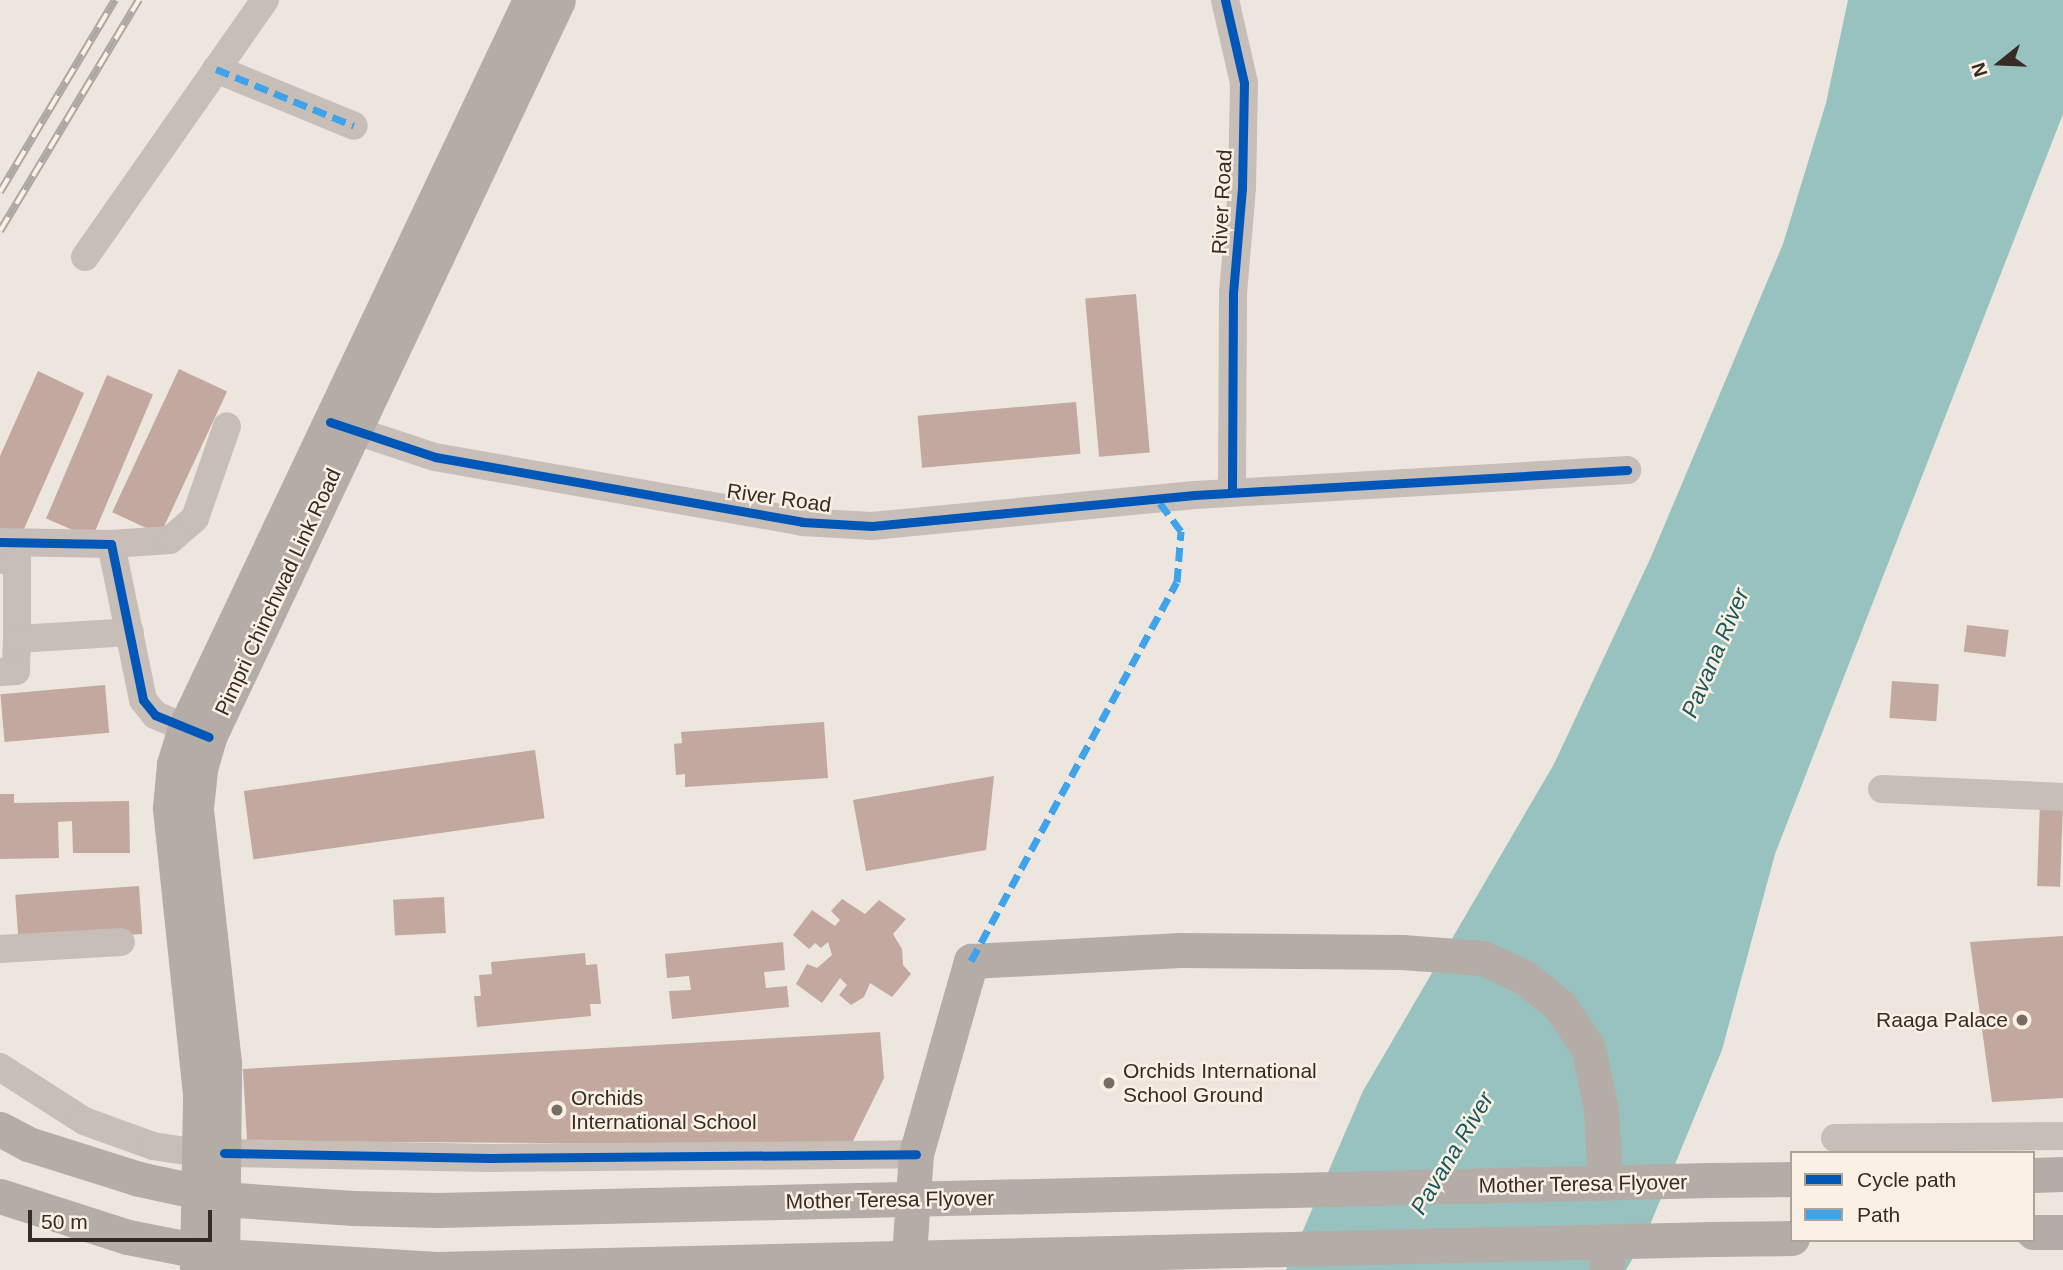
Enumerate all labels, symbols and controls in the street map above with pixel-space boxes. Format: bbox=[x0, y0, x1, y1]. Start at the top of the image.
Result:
north arrow bbox=[1965, 28, 2035, 98]
text: N bbox=[1967, 60, 1992, 79]
street label: River Road bbox=[1207, 149, 1237, 255]
street label: Pimpri Chinchwad Link Road bbox=[210, 464, 346, 720]
street label: River Road bbox=[725, 478, 833, 518]
water label: Pavana River bbox=[1675, 584, 1755, 722]
place label: Raaga Palace bbox=[1876, 1007, 2008, 1033]
marker: Raaga Palace bbox=[2014, 1012, 2030, 1028]
place label: Orchids International School Ground bbox=[1123, 1058, 1317, 1108]
marker: Orchids International School Ground bbox=[1101, 1075, 1117, 1091]
place label: Orchids International School bbox=[571, 1085, 757, 1135]
water label: Pavana River bbox=[1405, 1087, 1499, 1219]
marker: Orchids International School bbox=[549, 1102, 565, 1118]
legend bbox=[1790, 1151, 2035, 1242]
text: Cycle path bbox=[1857, 1168, 1956, 1191]
street label: Mother Teresa Flyover bbox=[1478, 1170, 1688, 1198]
street label: Mother Teresa Flyover bbox=[785, 1186, 995, 1214]
scale bar bbox=[32, 1196, 215, 1240]
text: Path bbox=[1857, 1203, 1900, 1226]
text: 50 m bbox=[41, 1210, 88, 1233]

